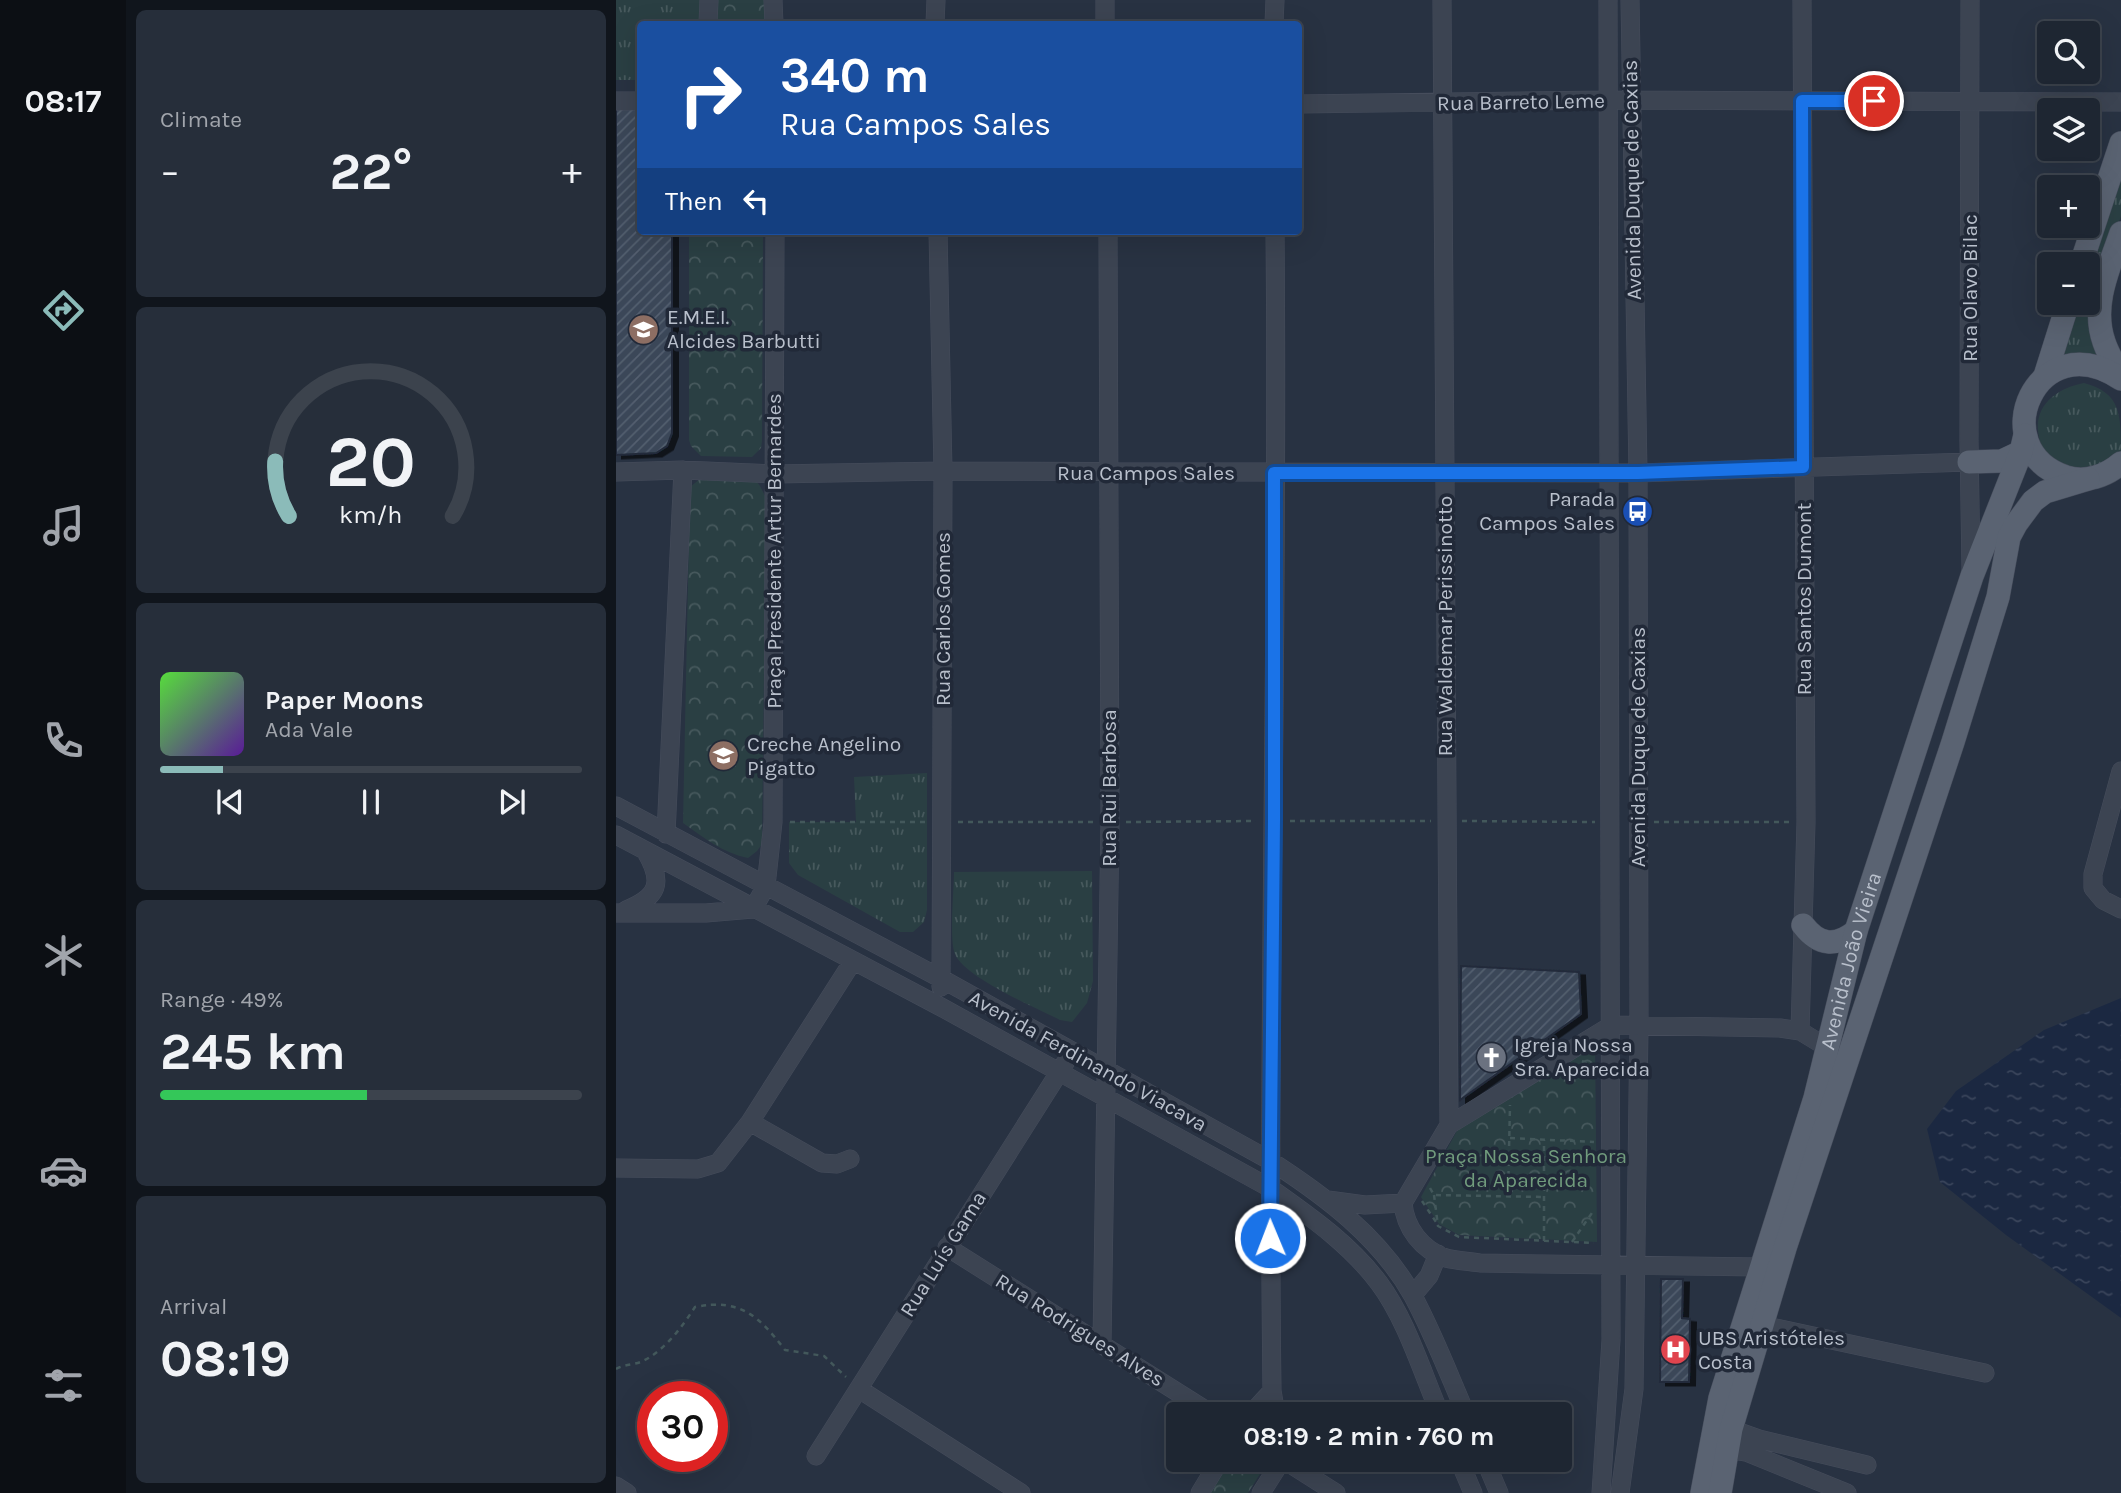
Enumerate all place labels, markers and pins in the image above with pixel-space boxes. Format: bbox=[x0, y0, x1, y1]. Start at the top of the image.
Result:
pin bbox=[1844, 71, 1904, 131]
place label: E.M.E.I. Alcides Barbutti bbox=[667, 305, 821, 353]
school or university icon: E.M.E.I. Alcides Barbutti bbox=[627, 312, 661, 346]
place label: Parada Campos Sales bbox=[1479, 487, 1615, 535]
bus stop icon: Parada Campos Sales bbox=[1621, 494, 1655, 528]
place label: Creche Angelino Pigatto bbox=[747, 732, 901, 780]
school or university icon: Creche Angelino Pigatto bbox=[707, 739, 741, 773]
place label: Igreja Nossa Sra. Aparecida bbox=[1514, 1033, 1650, 1081]
church icon: Igreja Nossa Sra. Aparecida bbox=[1474, 1040, 1508, 1074]
place label: UBS Aristóteles Costa bbox=[1698, 1326, 1845, 1374]
hospital icon: UBS Aristóteles Costa bbox=[1658, 1333, 1692, 1367]

